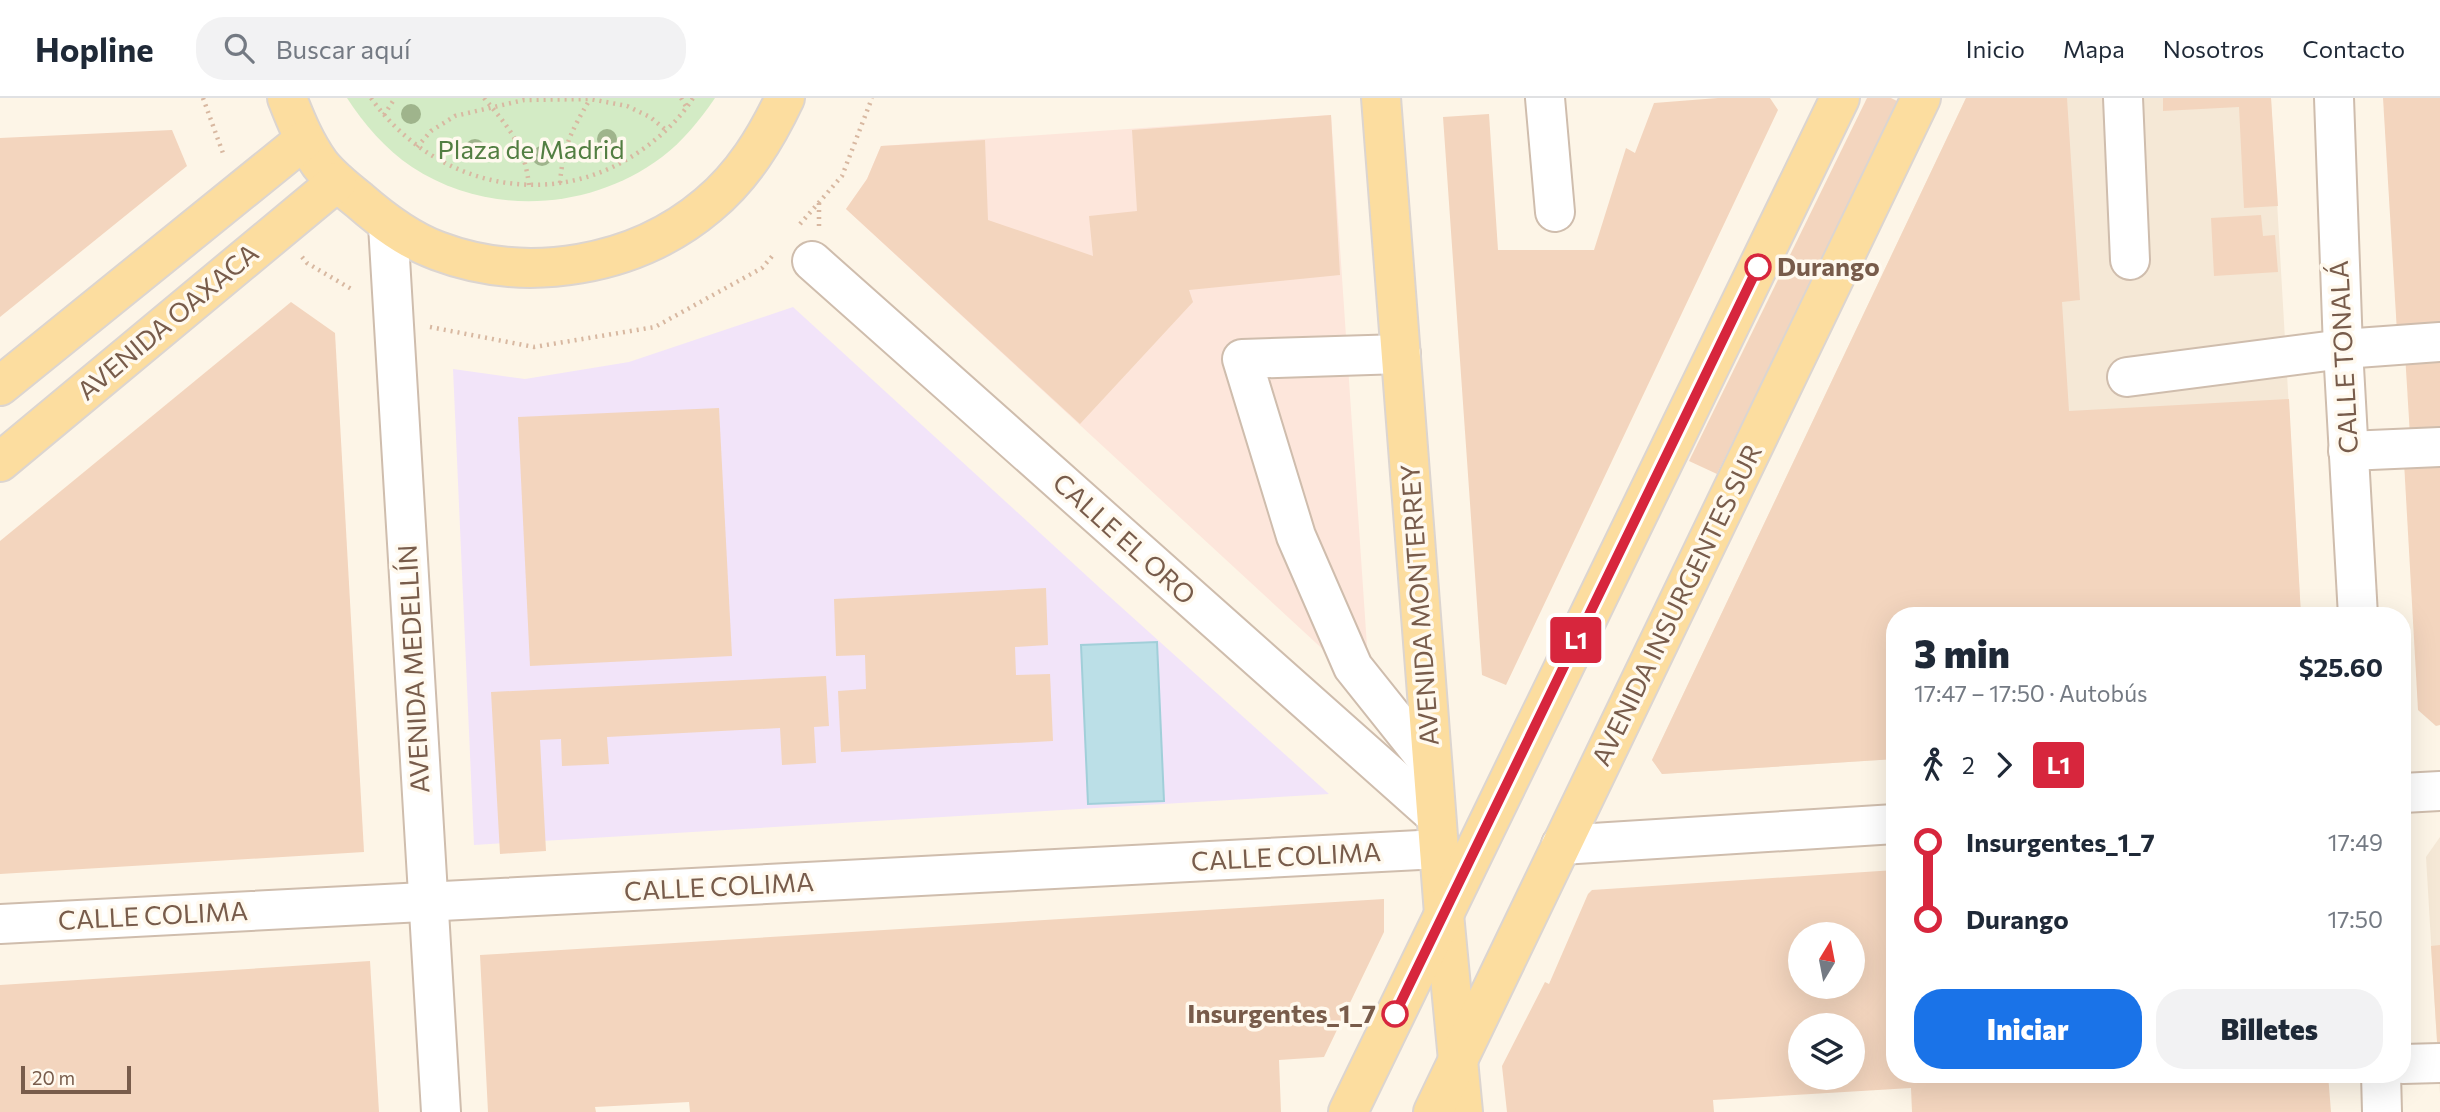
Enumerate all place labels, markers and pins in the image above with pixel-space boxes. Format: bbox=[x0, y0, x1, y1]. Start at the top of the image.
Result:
place label: Durango bbox=[1777, 250, 1880, 281]
marker: Durango bbox=[1745, 254, 1771, 280]
place label: Insurgentes_1_7 bbox=[1187, 997, 1376, 1028]
marker: Insurgentes_1_7 bbox=[1382, 1001, 1408, 1027]

